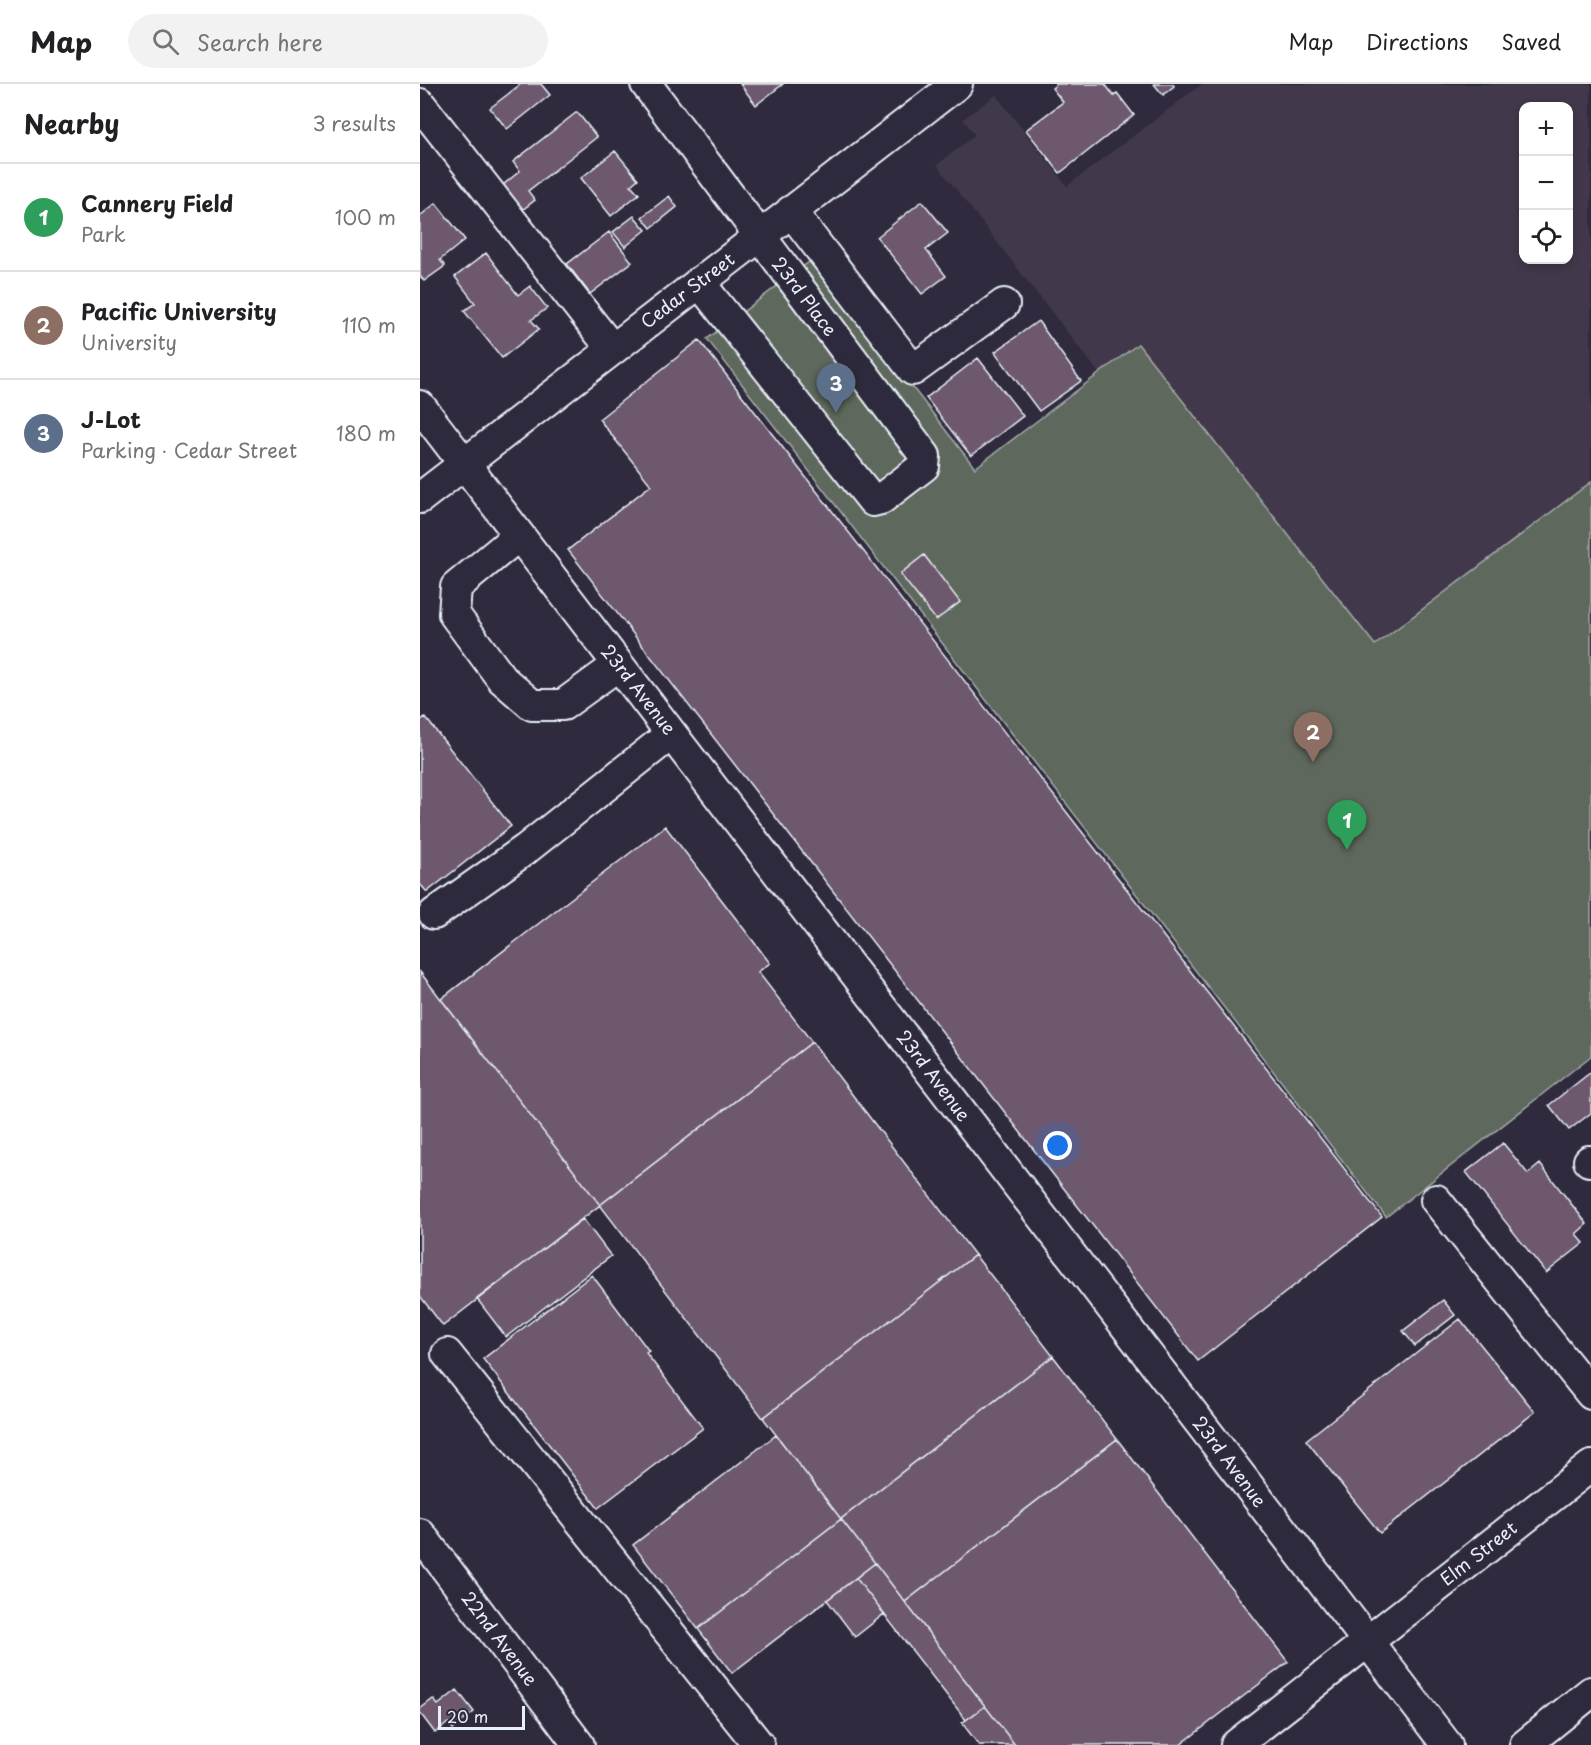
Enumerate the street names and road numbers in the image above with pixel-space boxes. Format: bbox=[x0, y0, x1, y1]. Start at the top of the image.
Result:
street label: Cedar Street bbox=[634, 245, 740, 334]
street label: 23rd Place bbox=[766, 251, 844, 342]
street label: 23rd Avenue bbox=[595, 638, 683, 740]
street label: 23rd Avenue bbox=[891, 1024, 978, 1127]
street label: 23rd Avenue bbox=[1187, 1410, 1274, 1513]
street label: Elm Street bbox=[1434, 1514, 1522, 1592]
street label: 22nd Avenue bbox=[456, 1585, 545, 1691]

